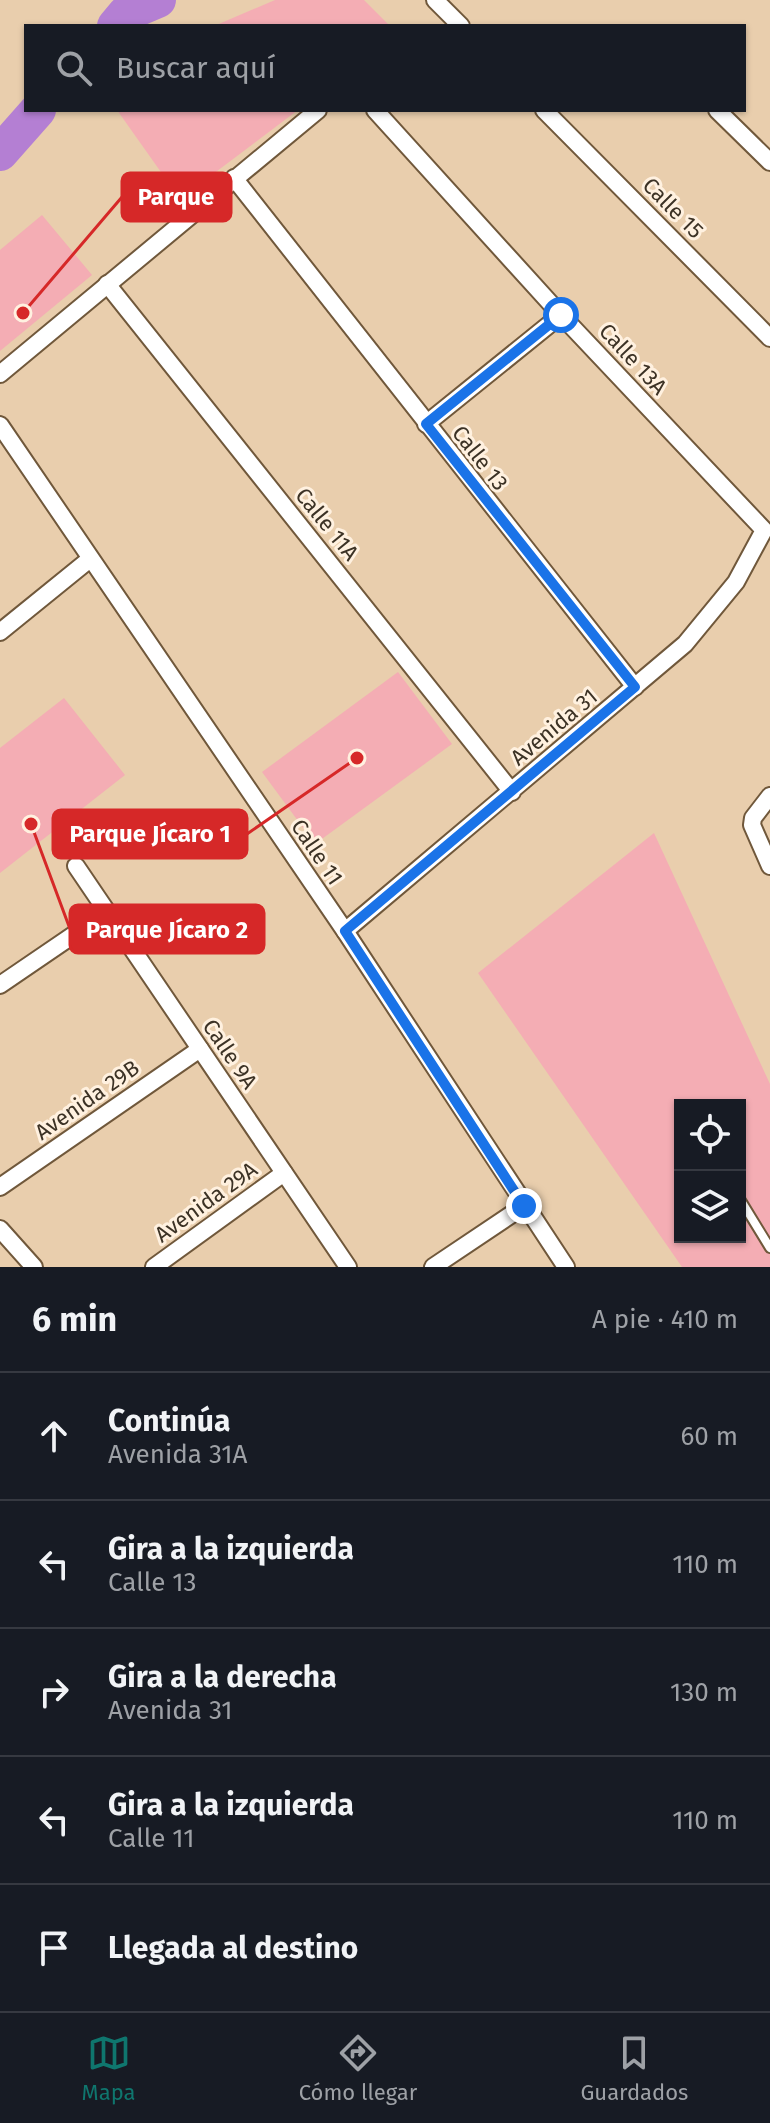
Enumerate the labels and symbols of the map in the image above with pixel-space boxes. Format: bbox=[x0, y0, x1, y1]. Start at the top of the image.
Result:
street label: Calle 15 bbox=[637, 172, 709, 244]
callout: Parque bbox=[122, 173, 231, 221]
text: Parque bbox=[138, 183, 214, 211]
route start bbox=[543, 297, 579, 333]
street label: Calle 13A bbox=[593, 318, 673, 401]
street label: Calle 13 bbox=[446, 420, 514, 496]
street label: Calle 11A bbox=[290, 482, 365, 566]
street label: Avenida 31 bbox=[505, 683, 603, 771]
callout: Parque Jícaro 1 bbox=[53, 810, 247, 858]
street label: Calle 11 bbox=[285, 814, 349, 890]
text: Parque Jícaro 1 bbox=[69, 820, 231, 848]
callout: Parque Jícaro 2 bbox=[70, 905, 264, 953]
text: Parque Jícaro 2 bbox=[86, 916, 248, 944]
street label: Calle 9A bbox=[197, 1014, 263, 1094]
street label: Avenida 29B bbox=[30, 1054, 144, 1146]
street label: Avenida 29A bbox=[150, 1156, 263, 1248]
route end bbox=[506, 1188, 542, 1224]

